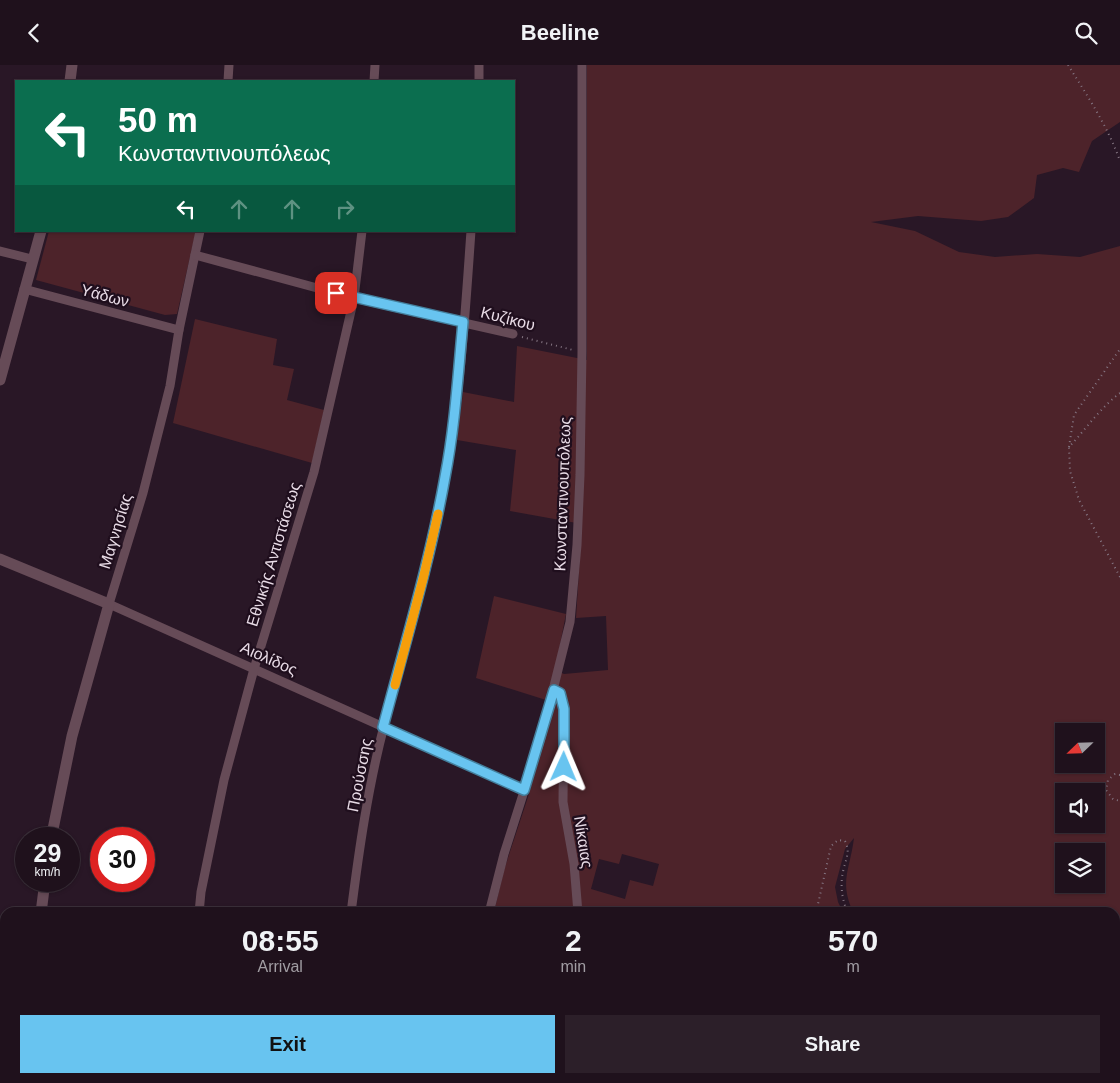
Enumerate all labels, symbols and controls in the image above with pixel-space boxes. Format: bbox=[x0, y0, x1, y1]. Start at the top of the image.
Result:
icon: back bbox=[20, 19, 48, 47]
icon: search bbox=[1072, 19, 1100, 47]
text: Beeline bbox=[521, 20, 599, 45]
icon: left bbox=[35, 100, 100, 165]
text: 50 m bbox=[118, 100, 198, 139]
text: Κωνσταντινουπόλεως bbox=[118, 141, 331, 166]
icon: left bbox=[172, 195, 200, 223]
icon: ahead bbox=[225, 195, 253, 223]
icon: ahead bbox=[278, 195, 306, 223]
icon: right bbox=[331, 195, 359, 223]
pin bbox=[315, 272, 357, 314]
icon: arrive bbox=[322, 279, 350, 307]
street label: Υάδων bbox=[79, 281, 131, 310]
street label: Κυζίκου bbox=[479, 304, 537, 334]
street label: Κωνσταντινουπόλεως bbox=[551, 416, 574, 572]
street label: Εθνικής Αντιστάσεως bbox=[243, 480, 304, 628]
street label: Μαγνησίας bbox=[96, 491, 135, 571]
street label: Αιολίδος bbox=[238, 639, 300, 679]
north arrow bbox=[1055, 723, 1105, 773]
map controls bbox=[1055, 723, 1105, 893]
street label: Προύσσης bbox=[344, 737, 375, 813]
position arrow bbox=[537, 740, 589, 792]
button: sound bbox=[1055, 783, 1105, 833]
street label: Νίκαιας bbox=[571, 815, 596, 870]
speed limit sign: 30 bbox=[90, 827, 155, 892]
text: 29 bbox=[34, 839, 61, 867]
button: layers bbox=[1055, 843, 1105, 893]
text: km/h bbox=[34, 865, 61, 879]
text: 08:55 bbox=[242, 924, 319, 957]
text: 2 bbox=[565, 924, 582, 957]
text: 570 bbox=[828, 924, 878, 957]
text: Arrival bbox=[258, 958, 303, 975]
text: min bbox=[560, 958, 586, 975]
text: m bbox=[846, 958, 860, 975]
button: Exit bbox=[20, 1015, 555, 1073]
button: Share bbox=[565, 1015, 1100, 1073]

